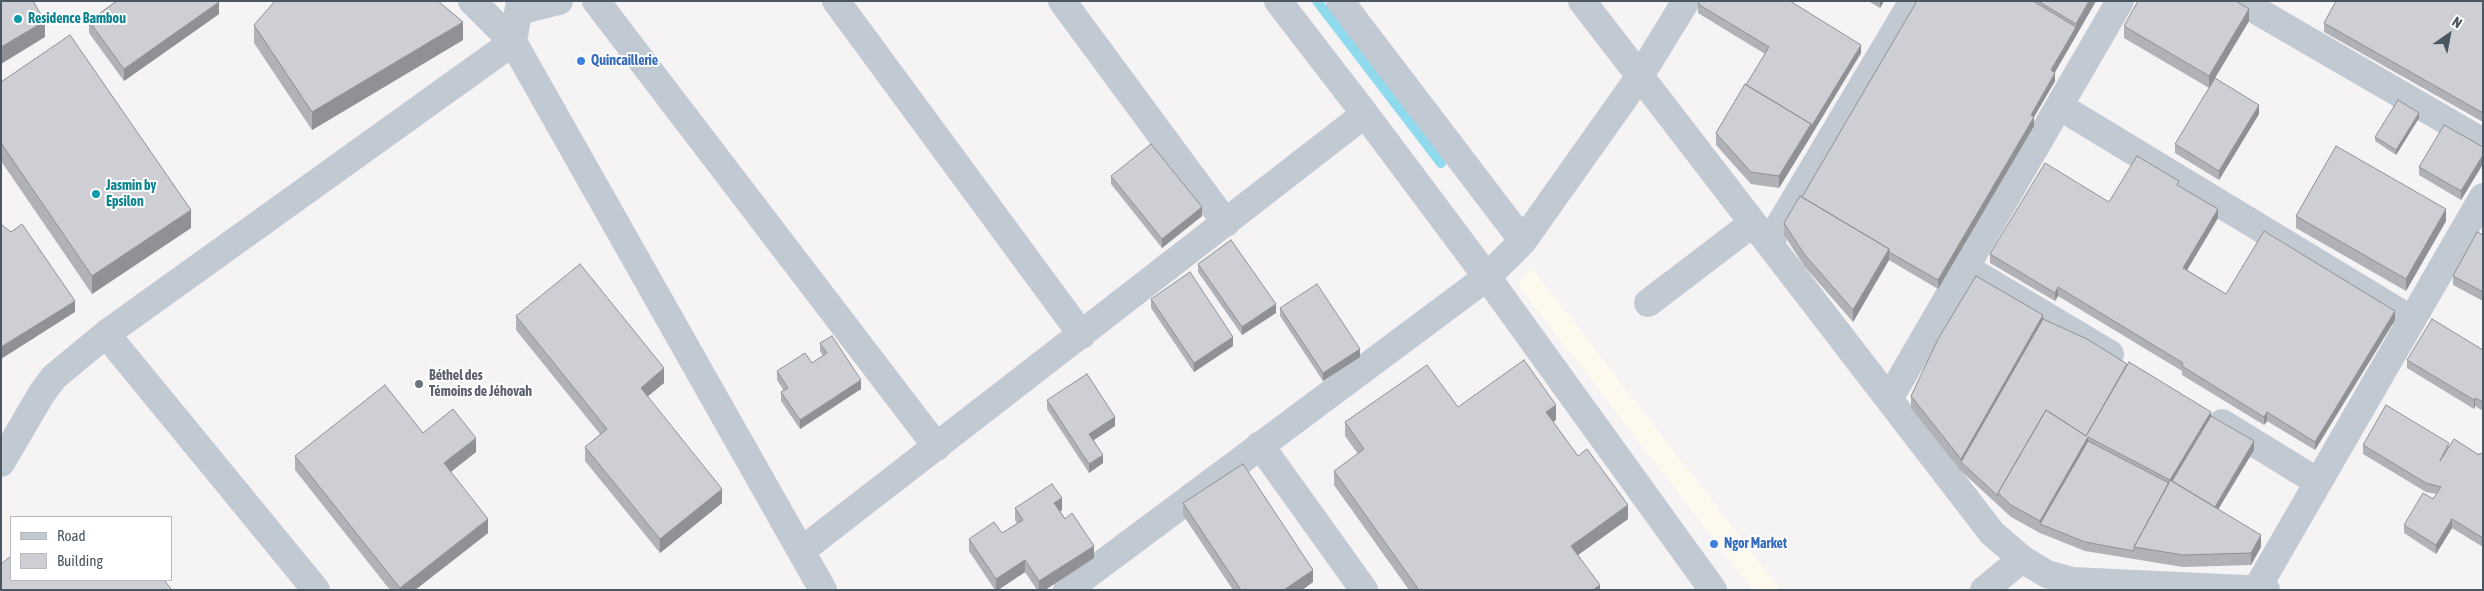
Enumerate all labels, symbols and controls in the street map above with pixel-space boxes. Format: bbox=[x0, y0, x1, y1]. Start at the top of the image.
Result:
north arrow bbox=[2424, 10, 2474, 60]
place label: Residence Bambou bbox=[28, 11, 126, 27]
marker: Residence Bambou bbox=[12, 13, 24, 25]
text: N bbox=[2449, 13, 2465, 31]
place label: Quincaillerie bbox=[591, 53, 658, 69]
marker: Quincaillerie bbox=[575, 55, 587, 67]
place label: Jasmin by Epsilon bbox=[106, 178, 156, 210]
marker: Jasmin by Epsilon bbox=[90, 188, 102, 200]
place label: Béthel des Témoins de Jéhovah bbox=[429, 368, 532, 401]
marker: Béthel des Témoins de Jéhovah bbox=[413, 378, 425, 390]
legend bbox=[10, 516, 172, 581]
text: Road bbox=[57, 527, 86, 544]
place label: Ngor Market bbox=[1724, 536, 1787, 552]
marker: Ngor Market bbox=[1708, 538, 1720, 550]
text: Building bbox=[57, 552, 103, 569]

